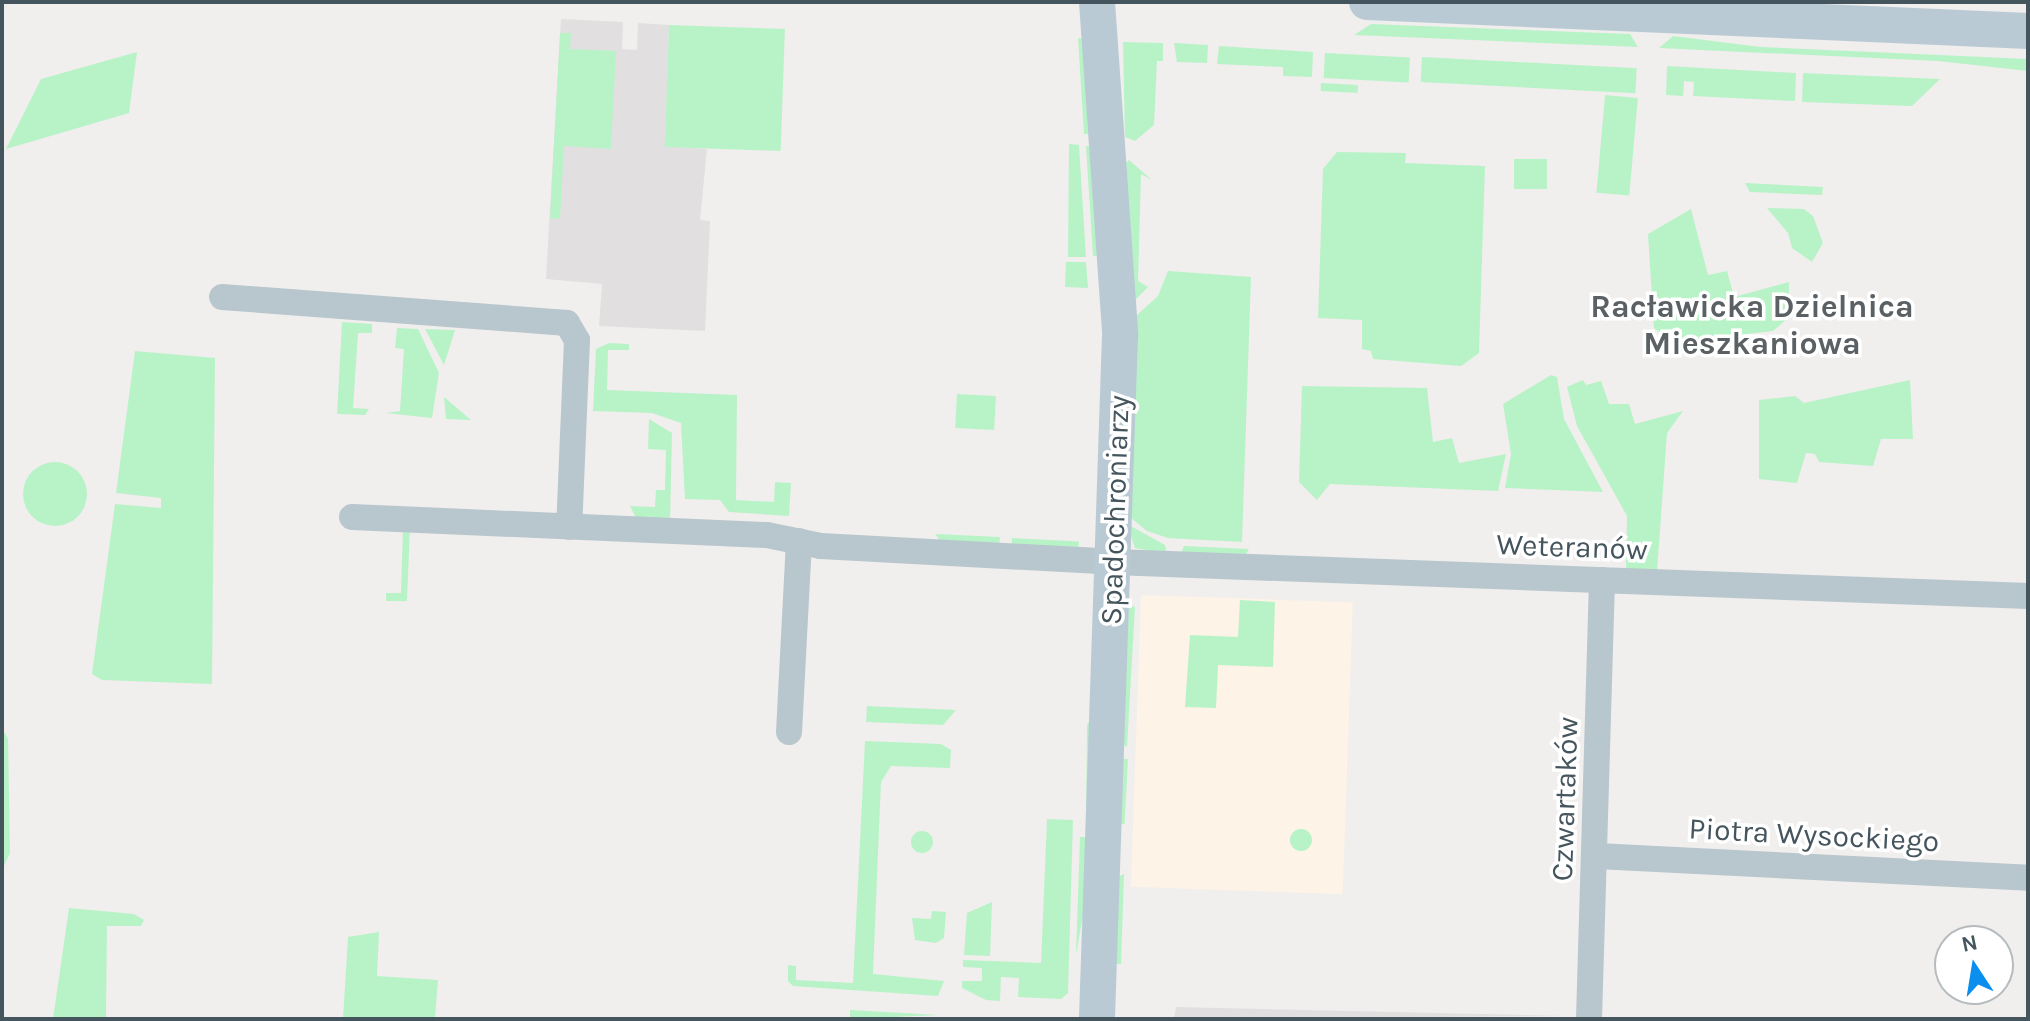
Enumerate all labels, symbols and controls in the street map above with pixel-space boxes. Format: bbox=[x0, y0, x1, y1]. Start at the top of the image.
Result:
district label: Racławicka Dzielnica Mieszkaniowa bbox=[1590, 289, 1914, 364]
street label: Spadochroniarzy bbox=[1093, 395, 1137, 625]
street label: Weteranów bbox=[1496, 526, 1648, 568]
street label: Czwartaków bbox=[1544, 716, 1586, 882]
street label: Piotra Wysockiego bbox=[1688, 810, 1940, 860]
north arrow bbox=[1934, 925, 2014, 1005]
text: N bbox=[1959, 929, 1980, 958]

